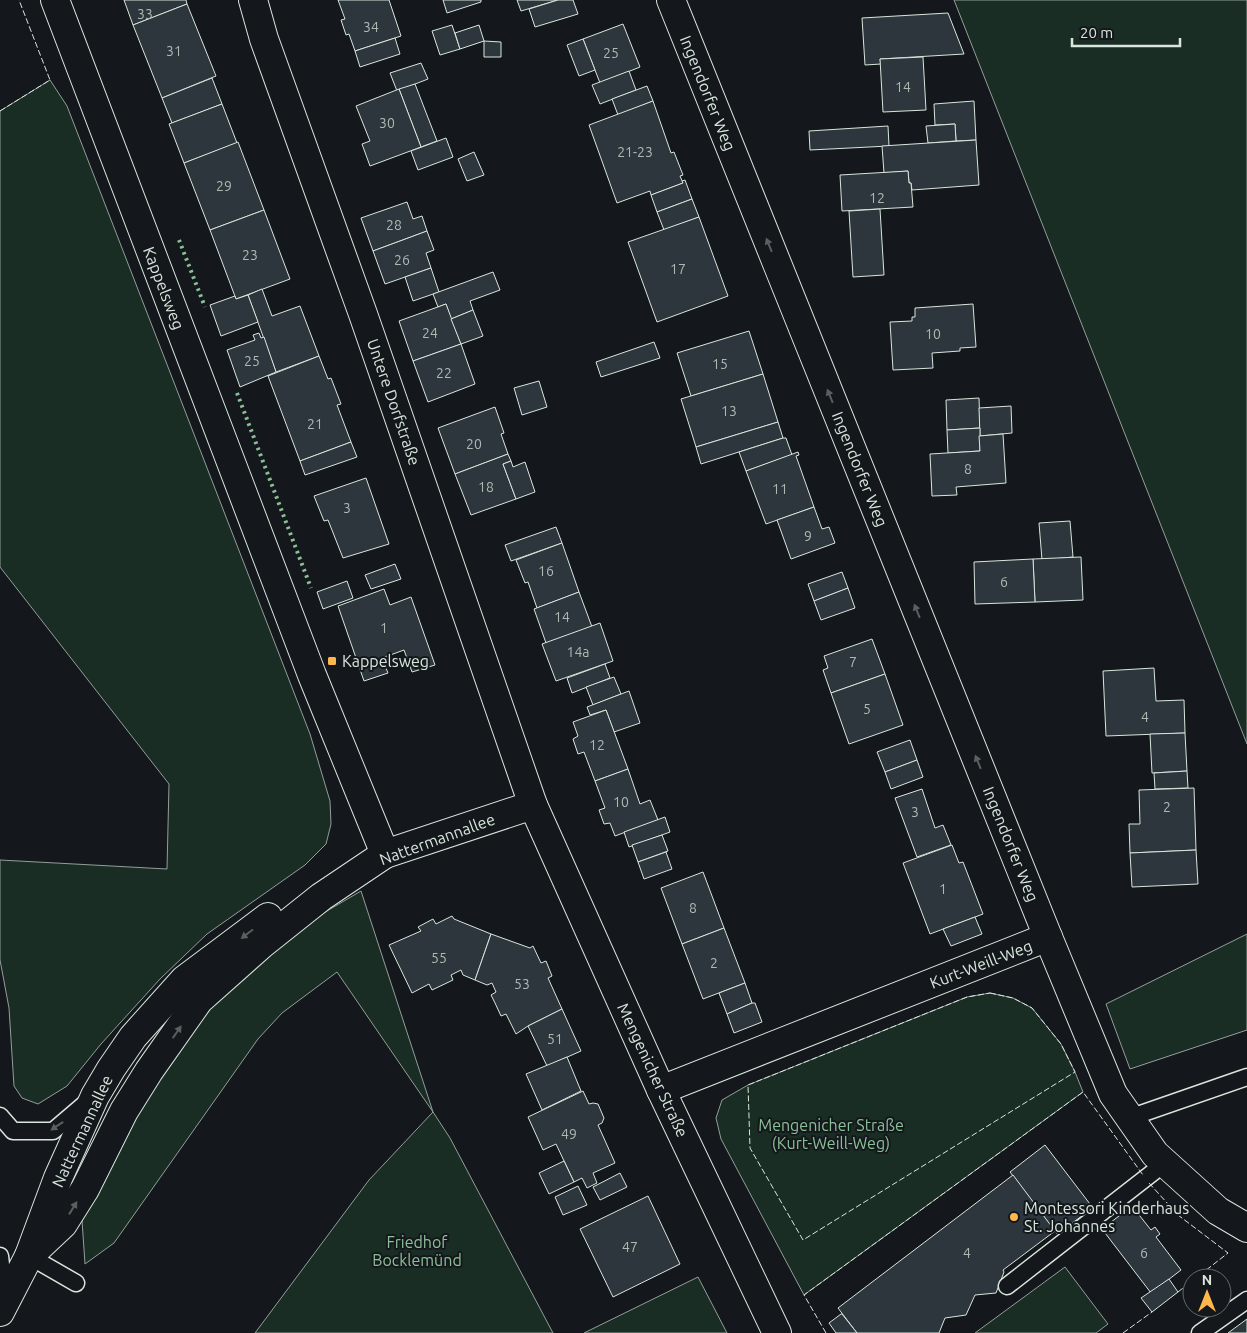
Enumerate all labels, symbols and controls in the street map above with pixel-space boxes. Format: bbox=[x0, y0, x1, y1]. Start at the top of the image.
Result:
house number: 33 bbox=[137, 6, 153, 22]
scale bar bbox=[1072, 15, 1180, 47]
house number: 34 bbox=[363, 19, 379, 35]
text: 20 m bbox=[1080, 24, 1113, 41]
street label: Ingendorfer Weg bbox=[677, 33, 739, 153]
house number: 31 bbox=[166, 43, 182, 59]
house number: 25 bbox=[603, 45, 619, 61]
house number: 14 bbox=[895, 79, 911, 95]
house number: 30 bbox=[379, 115, 395, 131]
house number: 21-23 bbox=[617, 144, 653, 160]
house number: 29 bbox=[216, 178, 232, 194]
house number: 12 bbox=[869, 190, 885, 206]
house number: 28 bbox=[386, 217, 402, 233]
one-way arrow bbox=[765, 238, 773, 252]
street label: Kappelsweg bbox=[140, 244, 188, 332]
house number: 23 bbox=[242, 247, 258, 263]
house number: 26 bbox=[394, 252, 410, 268]
house number: 17 bbox=[670, 261, 686, 277]
house number: 24 bbox=[422, 325, 438, 341]
house number: 10 bbox=[925, 326, 941, 342]
street label: Untere Dorfstraße bbox=[364, 336, 424, 468]
house number: 25 bbox=[244, 353, 260, 369]
house number: 15 bbox=[712, 356, 728, 372]
house number: 22 bbox=[436, 365, 452, 381]
one-way arrow bbox=[826, 388, 834, 403]
house number: 13 bbox=[721, 403, 737, 419]
street label: Ingendorfer Weg bbox=[829, 409, 891, 529]
house number: 21 bbox=[307, 416, 323, 432]
house number: 20 bbox=[466, 436, 482, 452]
house number: 8 bbox=[964, 461, 972, 477]
house number: 18 bbox=[478, 479, 494, 495]
house number: 11 bbox=[772, 481, 788, 497]
house number: 3 bbox=[343, 500, 351, 516]
house number: 9 bbox=[804, 528, 812, 544]
house number: 16 bbox=[538, 563, 554, 579]
house number: 6 bbox=[1000, 574, 1008, 590]
one-way arrow bbox=[913, 604, 920, 619]
house number: 14 bbox=[554, 609, 570, 625]
house number: 1 bbox=[380, 620, 388, 636]
house number: 14a bbox=[567, 644, 590, 660]
place label: Kappelsweg bbox=[342, 652, 429, 670]
house number: 7 bbox=[849, 654, 857, 670]
marker: Kappelsweg bbox=[326, 655, 338, 667]
house number: 5 bbox=[863, 701, 871, 717]
house number: 4 bbox=[1141, 709, 1149, 725]
house number: 12 bbox=[589, 737, 605, 753]
one-way arrow bbox=[974, 754, 982, 769]
street label: Ingendorfer Weg bbox=[980, 784, 1042, 904]
house number: 10 bbox=[613, 794, 629, 810]
house number: 2 bbox=[1163, 799, 1171, 815]
house number: 3 bbox=[911, 804, 919, 820]
street label: Nattermannallee bbox=[377, 810, 497, 868]
house number: 1 bbox=[939, 881, 947, 897]
house number: 8 bbox=[689, 900, 697, 916]
one-way arrow bbox=[241, 928, 254, 939]
street label: Kurt-Weill-Weg bbox=[927, 936, 1035, 992]
house number: 55 bbox=[431, 950, 447, 966]
house number: 2 bbox=[710, 955, 718, 971]
house number: 53 bbox=[514, 976, 530, 992]
street label: Mengenicher Straße bbox=[614, 1000, 692, 1140]
one-way arrow bbox=[172, 1025, 182, 1038]
house number: 51 bbox=[547, 1031, 563, 1047]
street label: Nattermannallee bbox=[48, 1072, 116, 1190]
park label: Mengenicher Straße (Kurt-Weill-Weg) bbox=[758, 1116, 904, 1153]
one-way arrow bbox=[50, 1122, 64, 1131]
house number: 49 bbox=[561, 1126, 577, 1142]
place label: Montessori Kinderhaus St. Johannes bbox=[1024, 1199, 1189, 1235]
one-way arrow bbox=[68, 1201, 78, 1215]
marker: Montessori Kinderhaus St. Johannes bbox=[1008, 1211, 1020, 1223]
park label: Friedhof Bocklemünd bbox=[372, 1233, 462, 1269]
house number: 47 bbox=[622, 1239, 638, 1255]
house number: 4 bbox=[963, 1245, 971, 1261]
house number: 6 bbox=[1140, 1245, 1148, 1261]
north arrow bbox=[1182, 1268, 1232, 1318]
text: N bbox=[1202, 1272, 1212, 1288]

